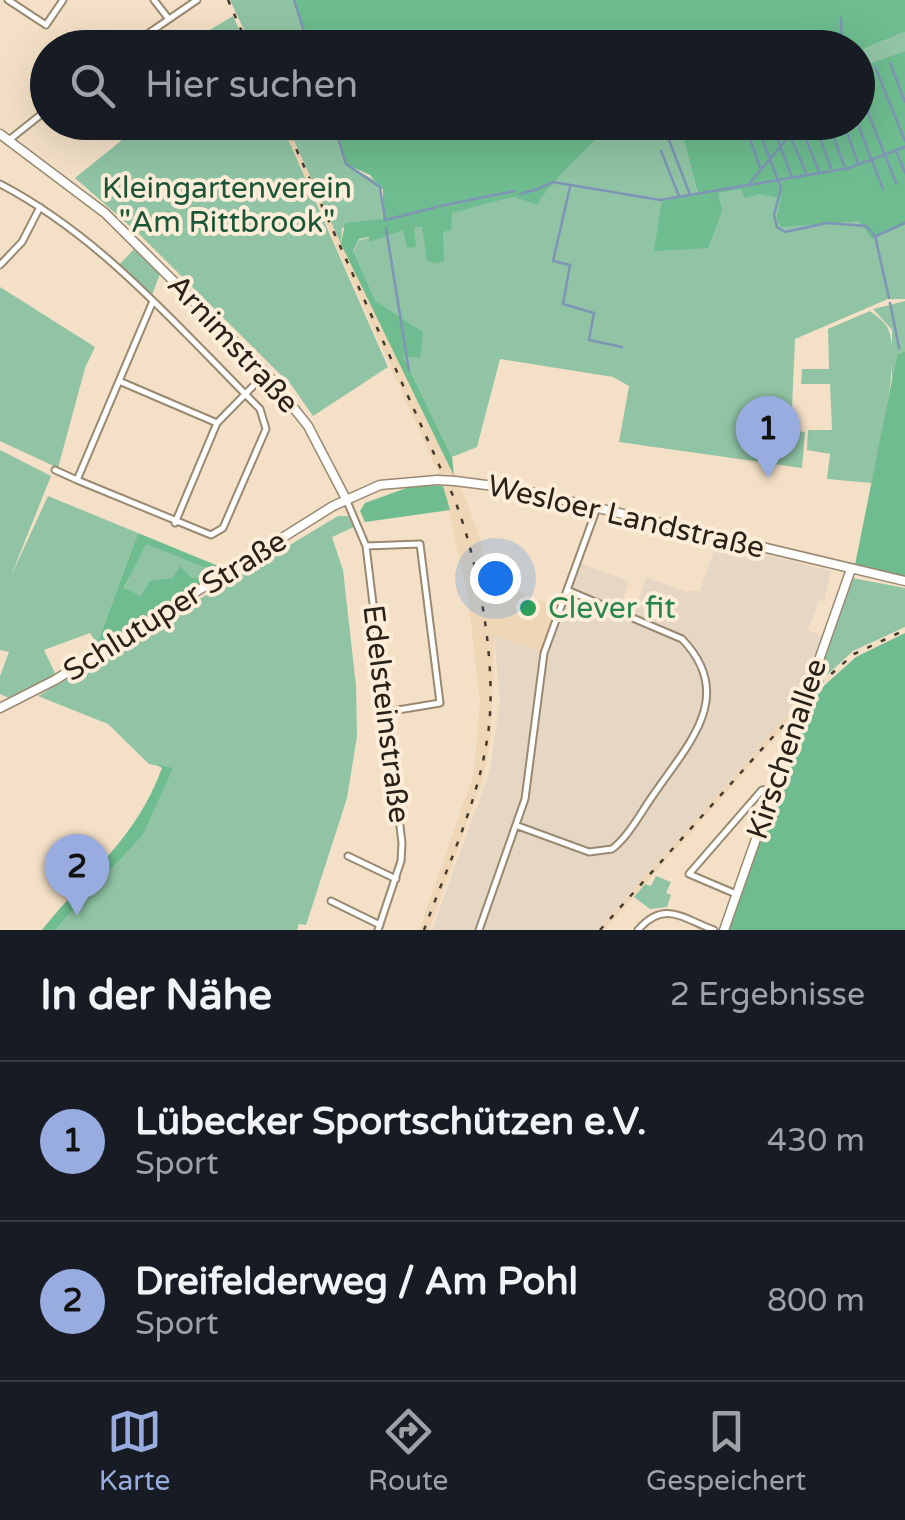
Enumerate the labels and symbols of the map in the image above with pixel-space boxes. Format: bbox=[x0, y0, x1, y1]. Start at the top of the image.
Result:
park label: Kleingartenverein "Am Rittbrook" bbox=[102, 170, 352, 241]
street label: Arnimstraße bbox=[159, 267, 307, 421]
pin: 1 bbox=[736, 396, 800, 478]
street label: Wesloer Landstraße bbox=[484, 467, 768, 567]
street label: Schlutuper Straße bbox=[57, 522, 293, 690]
your location bbox=[470, 553, 521, 604]
place label: Clever fit bbox=[548, 590, 676, 627]
marker: Clever fit bbox=[517, 597, 539, 619]
street label: Edelsteinstraße bbox=[354, 603, 418, 825]
street label: Kirschenallee bbox=[739, 654, 835, 844]
pin: 2 bbox=[44, 834, 110, 916]

